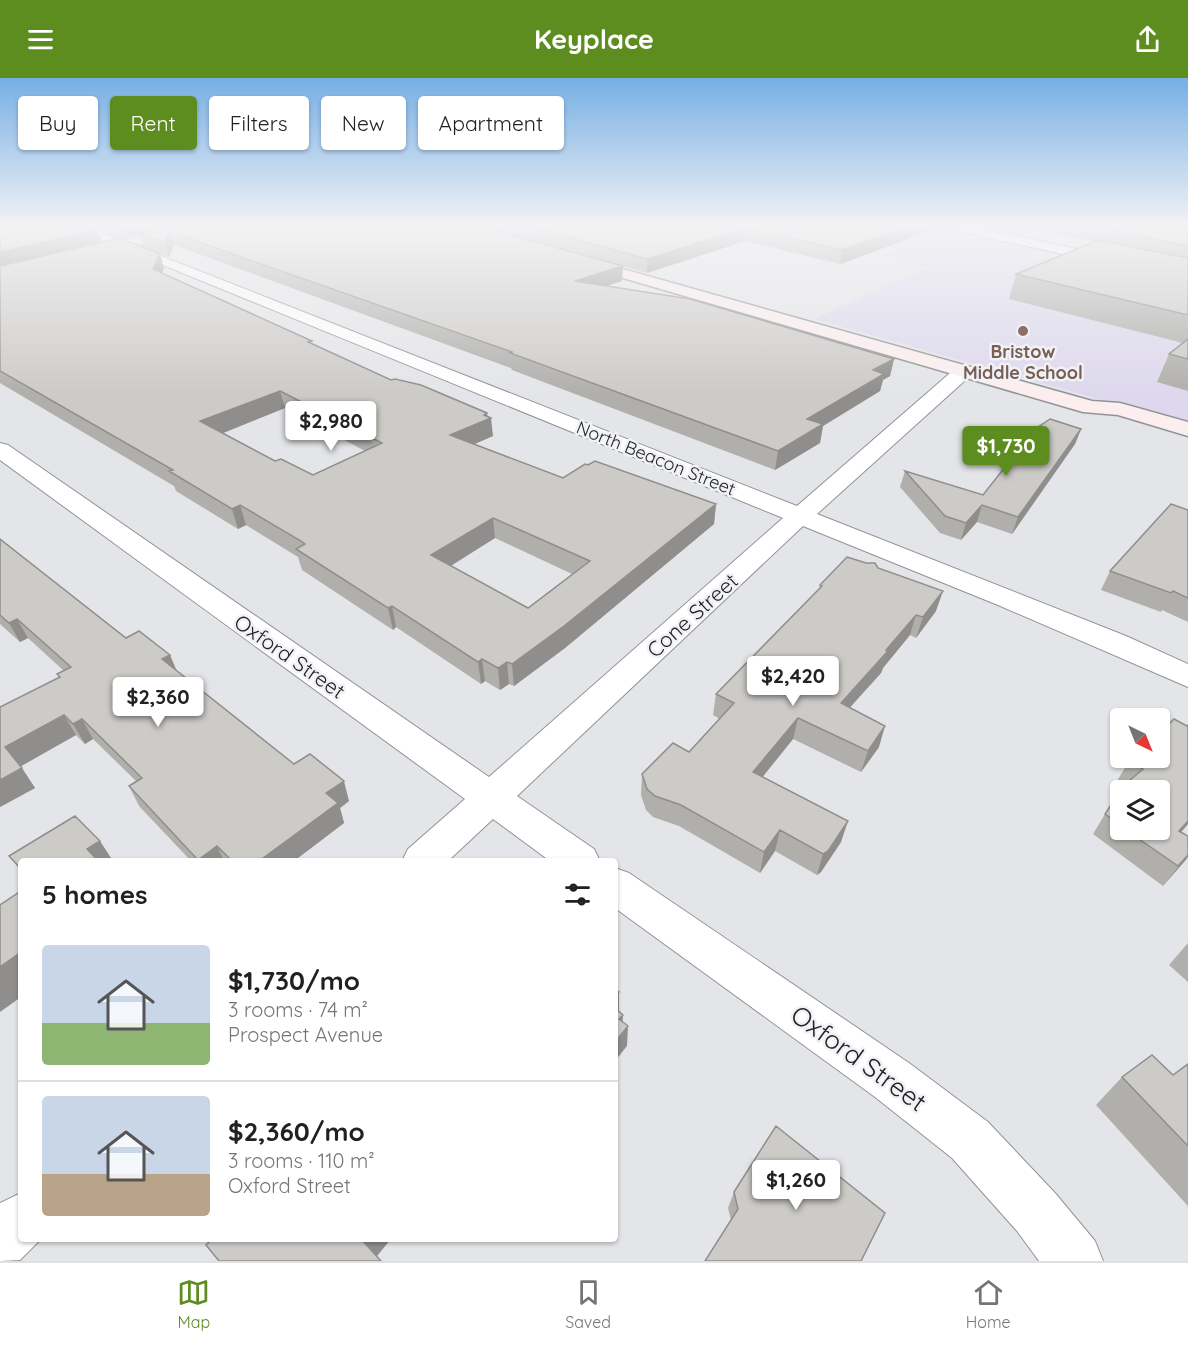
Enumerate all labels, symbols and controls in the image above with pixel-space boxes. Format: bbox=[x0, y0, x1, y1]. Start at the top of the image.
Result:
text: Keyplace bbox=[534, 22, 654, 56]
icon: menu bbox=[24, 23, 57, 56]
icon: share bbox=[1131, 23, 1164, 56]
chip: Buy bbox=[18, 96, 98, 150]
chip: Rent bbox=[110, 96, 197, 150]
chip: Filters bbox=[209, 96, 309, 150]
chip: New bbox=[321, 96, 406, 150]
chip: Apartment bbox=[418, 96, 564, 150]
marker: Bristow Middle School bbox=[1016, 324, 1030, 338]
place label: Bristow Middle School bbox=[963, 340, 1083, 384]
pin: $2,980 bbox=[282, 401, 380, 452]
text: $2,980 bbox=[299, 408, 363, 433]
street label: North Beacon Street bbox=[573, 416, 739, 500]
pin: $1,730 bbox=[957, 426, 1055, 477]
text: $1,730 bbox=[976, 433, 1036, 458]
street label: Cone Street bbox=[641, 567, 743, 663]
street label: Oxford Street bbox=[230, 608, 350, 704]
pin: $2,420 bbox=[744, 656, 842, 707]
text: $2,420 bbox=[761, 663, 825, 688]
pin: $2,360 bbox=[109, 677, 207, 728]
text: $2,360 bbox=[127, 684, 189, 709]
north arrow bbox=[1110, 708, 1170, 768]
map controls bbox=[1110, 708, 1170, 840]
button: layers bbox=[1110, 780, 1170, 840]
text: 5 homes bbox=[42, 878, 148, 911]
icon: filters bbox=[561, 878, 594, 911]
text: $1,730/mo bbox=[228, 964, 360, 997]
icon: home bbox=[90, 969, 162, 1041]
text: 3 rooms · 74 m² bbox=[228, 997, 368, 1022]
street label: Oxford Street bbox=[785, 998, 933, 1118]
text: Prospect Avenue bbox=[228, 1022, 383, 1047]
text: $2,360/mo bbox=[228, 1115, 365, 1148]
icon: home bbox=[90, 1120, 162, 1192]
text: 3 rooms · 110 m² bbox=[228, 1148, 375, 1173]
pin: $1,260 bbox=[747, 1160, 845, 1211]
text: $1,260 bbox=[766, 1167, 826, 1192]
text: Oxford Street bbox=[228, 1173, 351, 1198]
tab: Map bbox=[177, 1276, 210, 1332]
tab: Saved bbox=[565, 1276, 611, 1332]
tab: Home bbox=[966, 1276, 1011, 1332]

